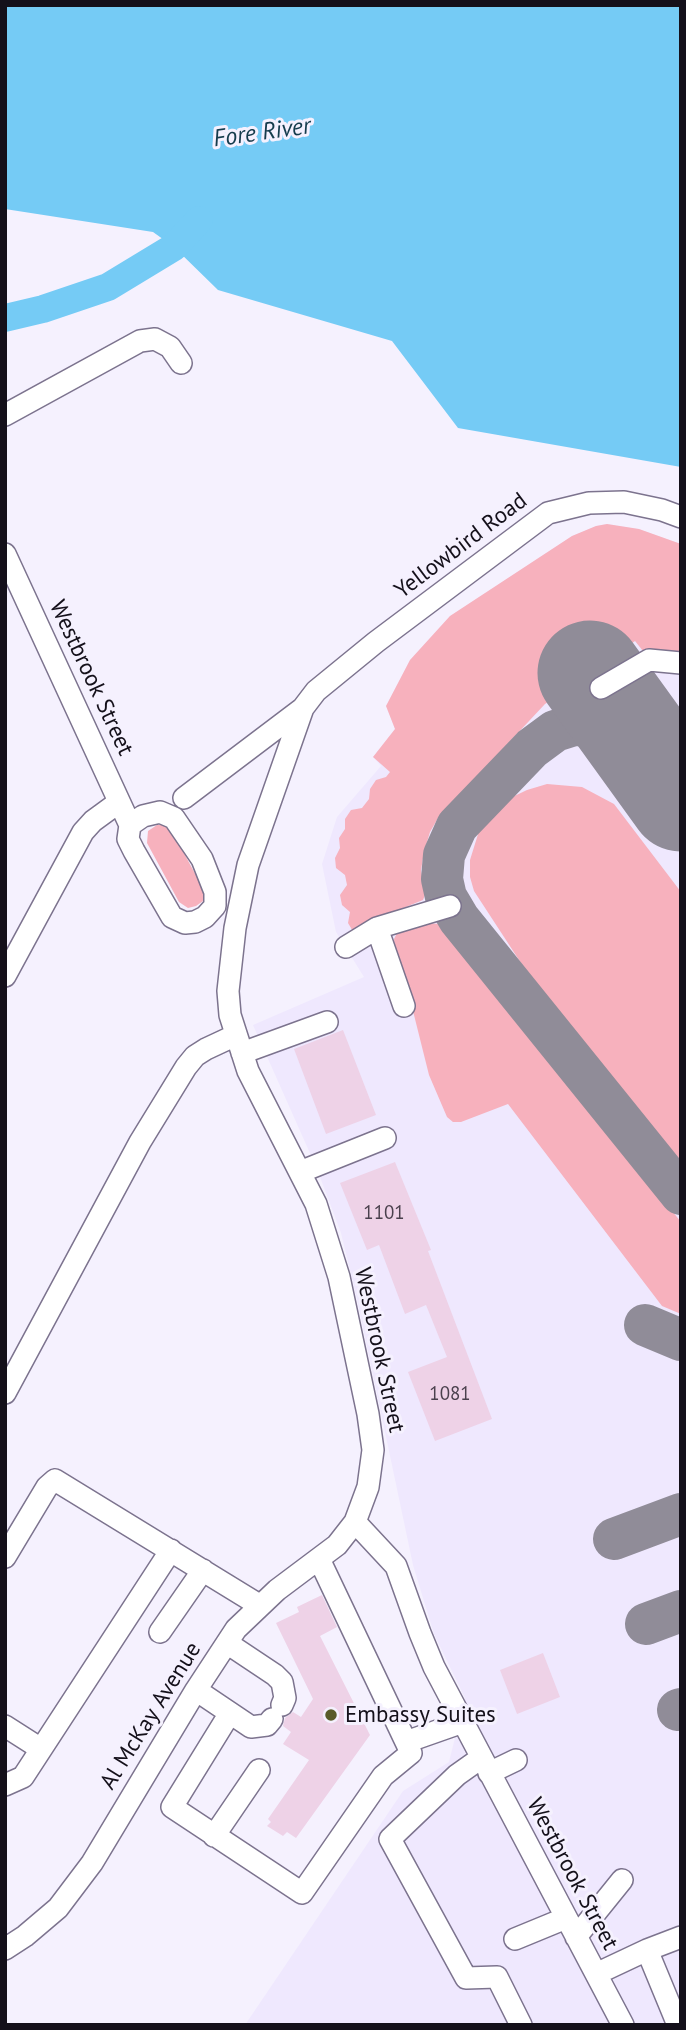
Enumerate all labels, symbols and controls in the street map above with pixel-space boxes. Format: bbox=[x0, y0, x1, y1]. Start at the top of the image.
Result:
water label: Fore River bbox=[212, 112, 312, 154]
street label: Yellowbird Road bbox=[389, 487, 533, 605]
street label: Westbrook Street bbox=[43, 596, 139, 760]
house number: 1101 bbox=[363, 1203, 405, 1225]
street label: Westbrook Street bbox=[348, 1265, 410, 1435]
house number: 1081 bbox=[429, 1384, 471, 1406]
street label: Al McKay Avenue bbox=[95, 1637, 207, 1795]
place label: Embassy Suites bbox=[345, 1701, 496, 1729]
marker: Embassy Suites bbox=[323, 1707, 339, 1723]
street label: Westbrook Street bbox=[520, 1793, 624, 1955]

